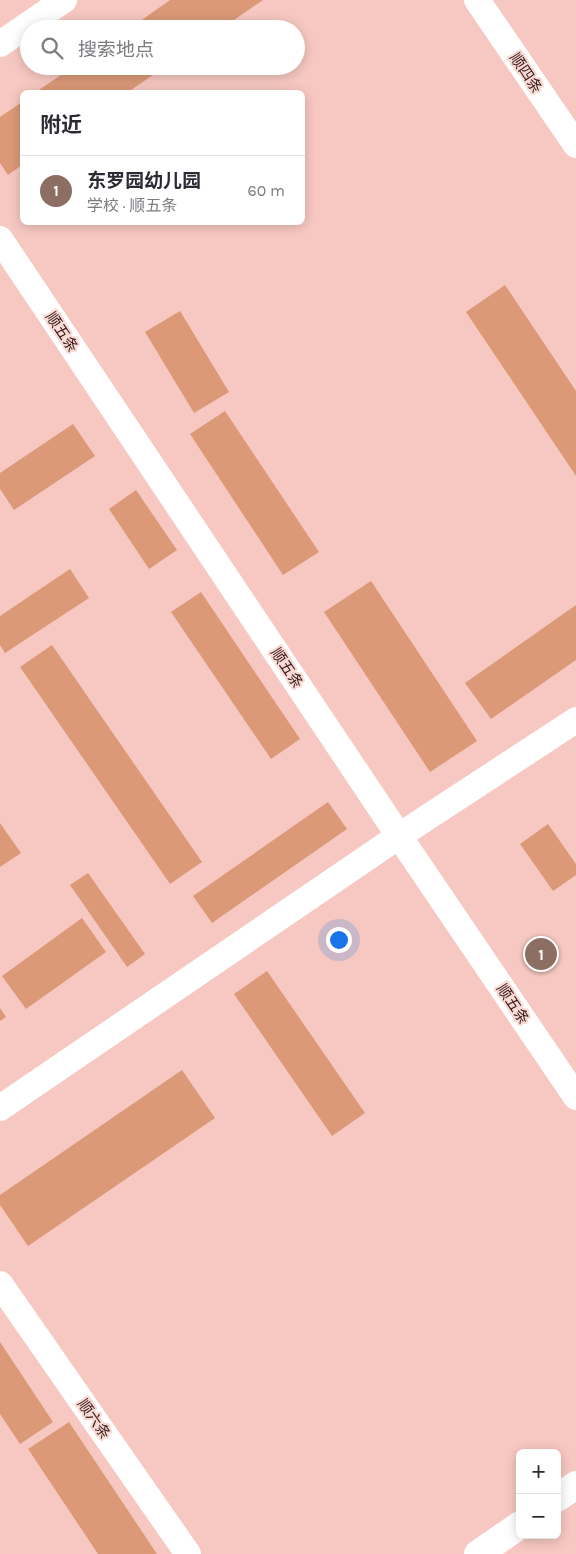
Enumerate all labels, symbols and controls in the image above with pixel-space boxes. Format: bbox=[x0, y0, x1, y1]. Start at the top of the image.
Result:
search box bbox=[20, 20, 305, 75]
icon: search bbox=[38, 34, 66, 62]
text: 搜索地点 bbox=[78, 39, 154, 61]
street label: 顺四条 bbox=[506, 49, 546, 97]
text: 附近 bbox=[40, 113, 82, 137]
text: 东罗园幼儿园 bbox=[87, 170, 201, 192]
text: 1 bbox=[53, 181, 59, 200]
text: 60 m bbox=[248, 181, 285, 200]
text: 学校 · 顺五条 bbox=[87, 196, 177, 215]
street label: 顺五条 bbox=[42, 308, 82, 356]
street label: 顺五条 bbox=[267, 644, 307, 692]
your location bbox=[326, 927, 352, 953]
pin: 1 bbox=[525, 935, 557, 973]
street label: 顺五条 bbox=[493, 980, 533, 1028]
street label: 顺六条 bbox=[74, 1395, 114, 1443]
map controls bbox=[516, 1449, 561, 1539]
button: + bbox=[516, 1449, 561, 1494]
button: − bbox=[516, 1494, 561, 1539]

